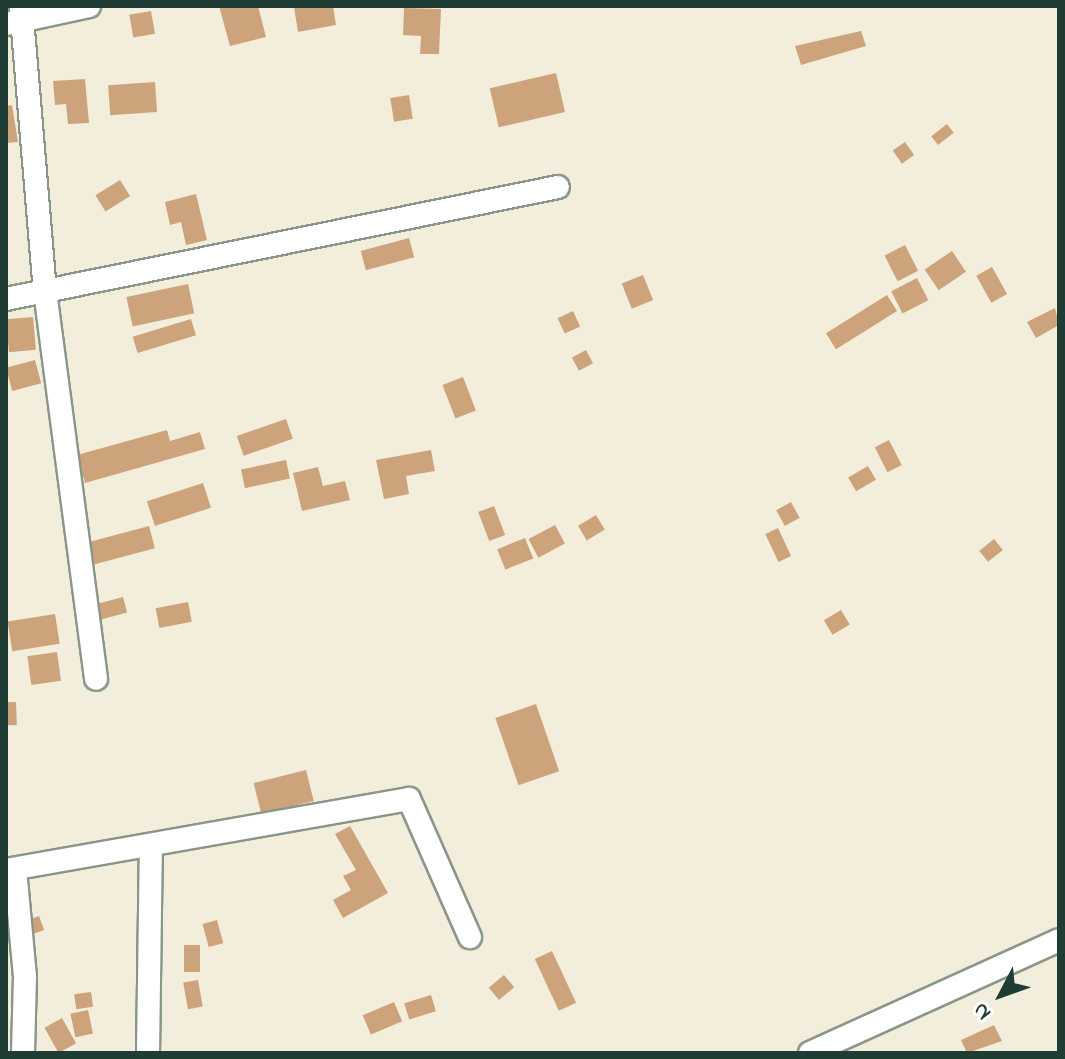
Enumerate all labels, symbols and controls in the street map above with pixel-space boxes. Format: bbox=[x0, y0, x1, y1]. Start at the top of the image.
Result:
north arrow bbox=[961, 955, 1041, 1035]
text: N bbox=[966, 995, 1000, 1027]

